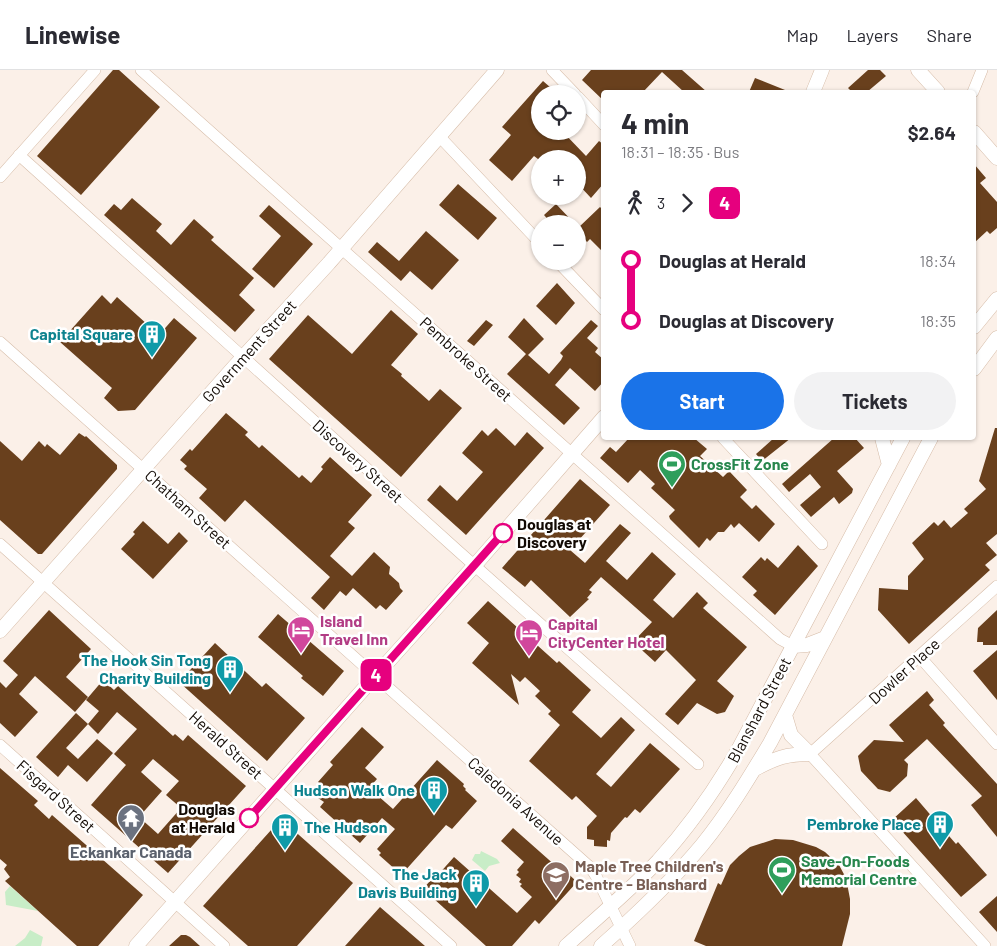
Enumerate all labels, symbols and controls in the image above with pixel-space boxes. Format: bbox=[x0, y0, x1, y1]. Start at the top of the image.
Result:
text: Linewise bbox=[25, 20, 120, 49]
text: Map bbox=[786, 24, 818, 46]
text: Layers bbox=[846, 24, 899, 46]
text: Share bbox=[927, 24, 972, 46]
map controls bbox=[531, 85, 586, 270]
button: locate bbox=[531, 85, 586, 140]
text: 4 min bbox=[621, 106, 689, 140]
text: $2.64 bbox=[908, 121, 956, 144]
text: 18:31 – 18:35 · Bus bbox=[621, 142, 739, 161]
button: + bbox=[531, 150, 586, 205]
icon: walk bbox=[621, 189, 649, 217]
icon: forward bbox=[673, 189, 701, 217]
text: 4 bbox=[719, 192, 730, 214]
text: 3 bbox=[657, 193, 665, 212]
button: − bbox=[531, 215, 586, 270]
text: Douglas at Herald bbox=[659, 249, 806, 272]
text: 18:34 bbox=[920, 251, 956, 270]
street label: Government Street bbox=[198, 295, 300, 406]
text: Douglas at Discovery bbox=[659, 309, 834, 332]
text: 18:35 bbox=[920, 311, 956, 330]
street label: Pembroke Street bbox=[416, 312, 516, 405]
building icon: Capital Square bbox=[137, 319, 167, 358]
place label: Capital Square bbox=[30, 324, 133, 343]
button: Start bbox=[621, 372, 784, 430]
button: Tickets bbox=[794, 372, 956, 430]
street label: Discovery Street bbox=[309, 415, 407, 506]
sports icon: CrossFit Zone bbox=[657, 449, 687, 488]
place label: CrossFit Zone bbox=[691, 454, 789, 473]
street label: Chatham Street bbox=[141, 465, 235, 552]
place label: Douglas at Discovery bbox=[517, 514, 591, 551]
marker: Douglas at Discovery bbox=[493, 523, 513, 543]
place label: Island Travel Inn bbox=[320, 611, 388, 648]
place label: Capital CityCenter Hotel bbox=[548, 614, 665, 651]
hotel icon: Island Travel Inn bbox=[286, 615, 316, 654]
hotel icon: Capital CityCenter Hotel bbox=[514, 618, 544, 657]
street label: Dowler Place bbox=[864, 634, 943, 708]
place label: The Hook Sin Tong Charity Building bbox=[81, 650, 211, 687]
building icon: The Hook Sin Tong Charity Building bbox=[215, 654, 245, 693]
street label: Blanshard Street bbox=[723, 654, 794, 766]
line badge: 4 bbox=[360, 659, 392, 691]
text: 4 bbox=[371, 664, 381, 686]
street label: Herald Street bbox=[186, 707, 267, 783]
street label: Caledonia Avenue bbox=[465, 753, 568, 849]
street label: Fisgard Street bbox=[13, 755, 99, 836]
building icon: Hudson Walk One bbox=[419, 775, 449, 814]
place label: Hudson Walk One bbox=[294, 780, 415, 799]
place label: Douglas at Herald bbox=[171, 799, 235, 836]
temple icon: Eckankar Canada bbox=[116, 803, 146, 842]
marker: Douglas at Herald bbox=[239, 808, 259, 828]
building icon: Pembroke Place bbox=[925, 809, 955, 848]
building icon: The Hudson bbox=[270, 812, 300, 851]
place label: Pembroke Place bbox=[807, 814, 921, 833]
place label: The Hudson bbox=[304, 817, 388, 836]
place label: Eckankar Canada bbox=[70, 842, 192, 861]
place label: Save-On-Foods Memorial Centre bbox=[801, 851, 917, 888]
sports icon: Save-On-Foods Memorial Centre bbox=[767, 855, 797, 894]
place label: Maple Tree Children's Centre - Blanshard bbox=[575, 856, 723, 893]
school or university icon: Maple Tree Children's Centre - Blanshard bbox=[541, 860, 571, 899]
place label: The Jack Davis Building bbox=[358, 864, 457, 901]
building icon: The Jack Davis Building bbox=[461, 868, 491, 907]

